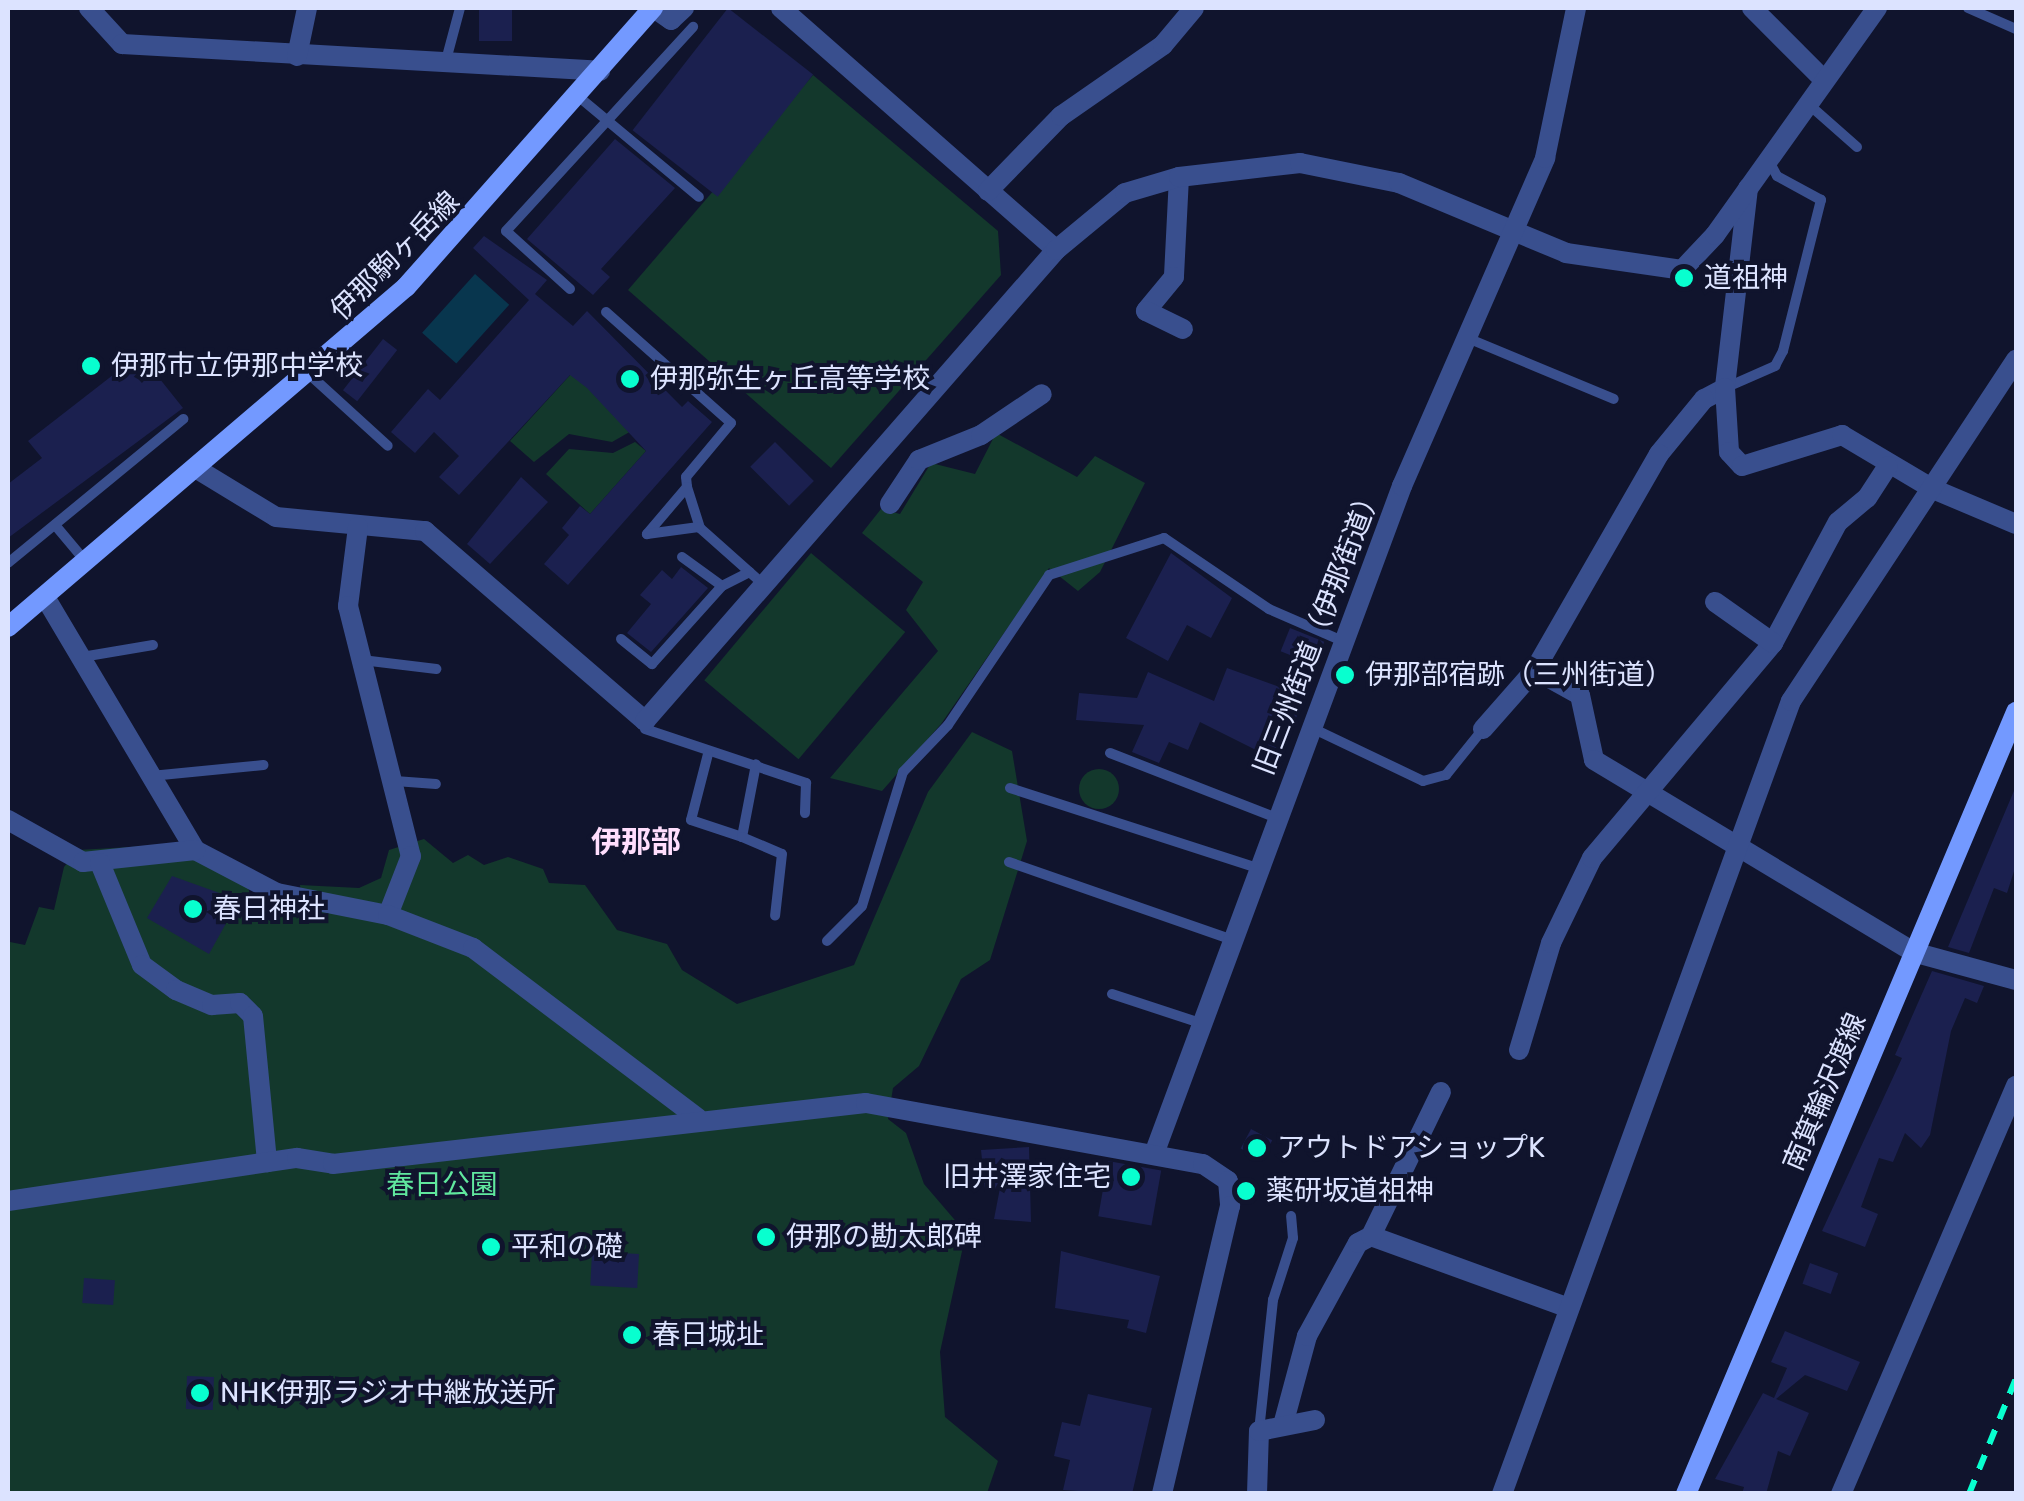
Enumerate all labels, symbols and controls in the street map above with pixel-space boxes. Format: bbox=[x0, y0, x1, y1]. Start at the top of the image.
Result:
street label: 伊那駒ヶ岳線 bbox=[324, 185, 466, 327]
place label: 道祖神 bbox=[1704, 261, 1788, 295]
marker: 道祖神 bbox=[1673, 267, 1695, 289]
place label: 伊那市立伊那中学校 bbox=[111, 349, 363, 383]
marker: 伊那市立伊那中学校 bbox=[80, 355, 102, 377]
place label: 伊那弥生ヶ丘高等学校 bbox=[650, 362, 930, 396]
marker: 伊那弥生ヶ丘高等学校 bbox=[619, 368, 641, 390]
street label: 旧三州街道（伊那街道） bbox=[1247, 480, 1389, 780]
place label: 伊那部宿跡（三州街道） bbox=[1365, 658, 1673, 692]
marker: 伊那部宿跡（三州街道） bbox=[1334, 664, 1356, 686]
district label: 伊那部 bbox=[591, 824, 681, 860]
place label: 春日神社 bbox=[213, 892, 325, 926]
marker: 春日神社 bbox=[182, 898, 204, 920]
street label: 南箕輪沢渡線 bbox=[1777, 1008, 1873, 1176]
place label: アウトドアショップK bbox=[1277, 1131, 1546, 1165]
marker: アウトドアショップK bbox=[1246, 1137, 1268, 1159]
place label: 旧井澤家住宅 bbox=[943, 1160, 1111, 1194]
marker: 旧井澤家住宅 bbox=[1120, 1166, 1142, 1188]
park label: 春日公園 bbox=[386, 1168, 498, 1202]
place label: 薬研坂道祖神 bbox=[1266, 1174, 1434, 1208]
marker: 薬研坂道祖神 bbox=[1235, 1180, 1257, 1202]
place label: 伊那の勘太郎碑 bbox=[786, 1220, 982, 1254]
marker: 伊那の勘太郎碑 bbox=[755, 1226, 777, 1248]
place label: 平和の礎 bbox=[511, 1230, 623, 1264]
marker: 平和の礎 bbox=[480, 1236, 502, 1258]
place label: 春日城址 bbox=[652, 1318, 764, 1352]
marker: 春日城址 bbox=[621, 1324, 643, 1346]
place label: NHK伊那ラジオ中継放送所 bbox=[220, 1376, 556, 1410]
marker: NHK伊那ラジオ中継放送所 bbox=[189, 1382, 211, 1404]

